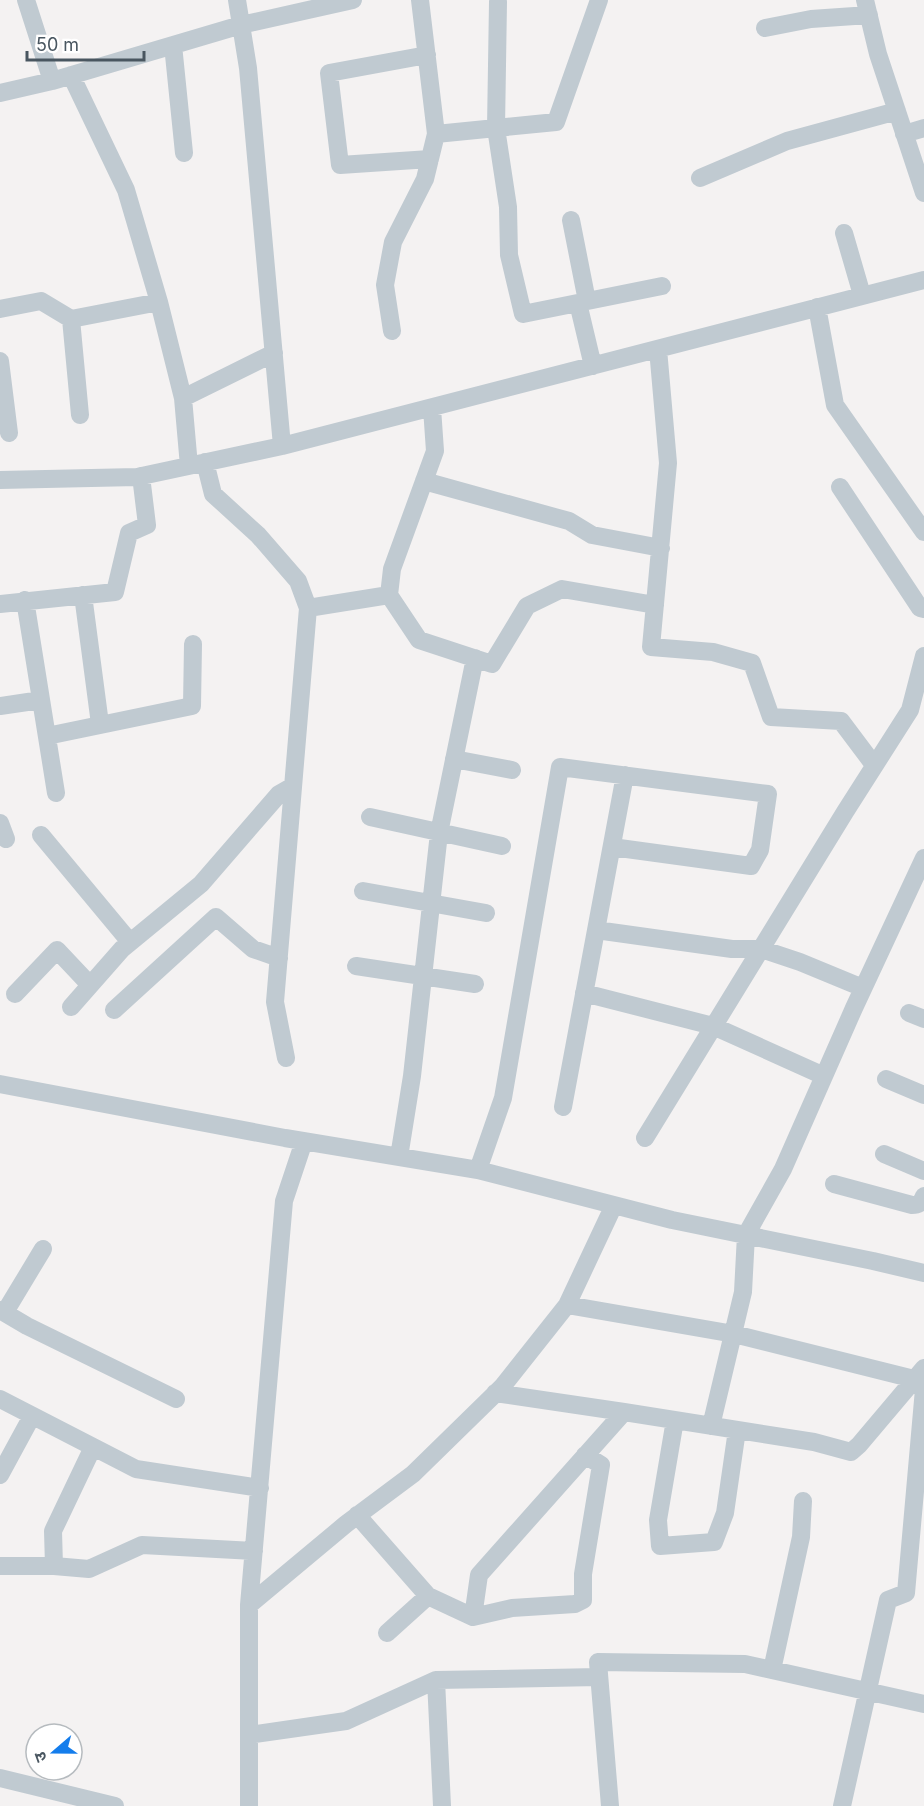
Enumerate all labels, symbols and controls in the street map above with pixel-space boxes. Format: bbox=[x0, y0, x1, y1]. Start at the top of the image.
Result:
scale bar bbox=[27, 24, 144, 62]
text: 50 m bbox=[36, 34, 79, 55]
north arrow bbox=[24, 1722, 84, 1782]
text: उ bbox=[29, 1749, 51, 1765]

